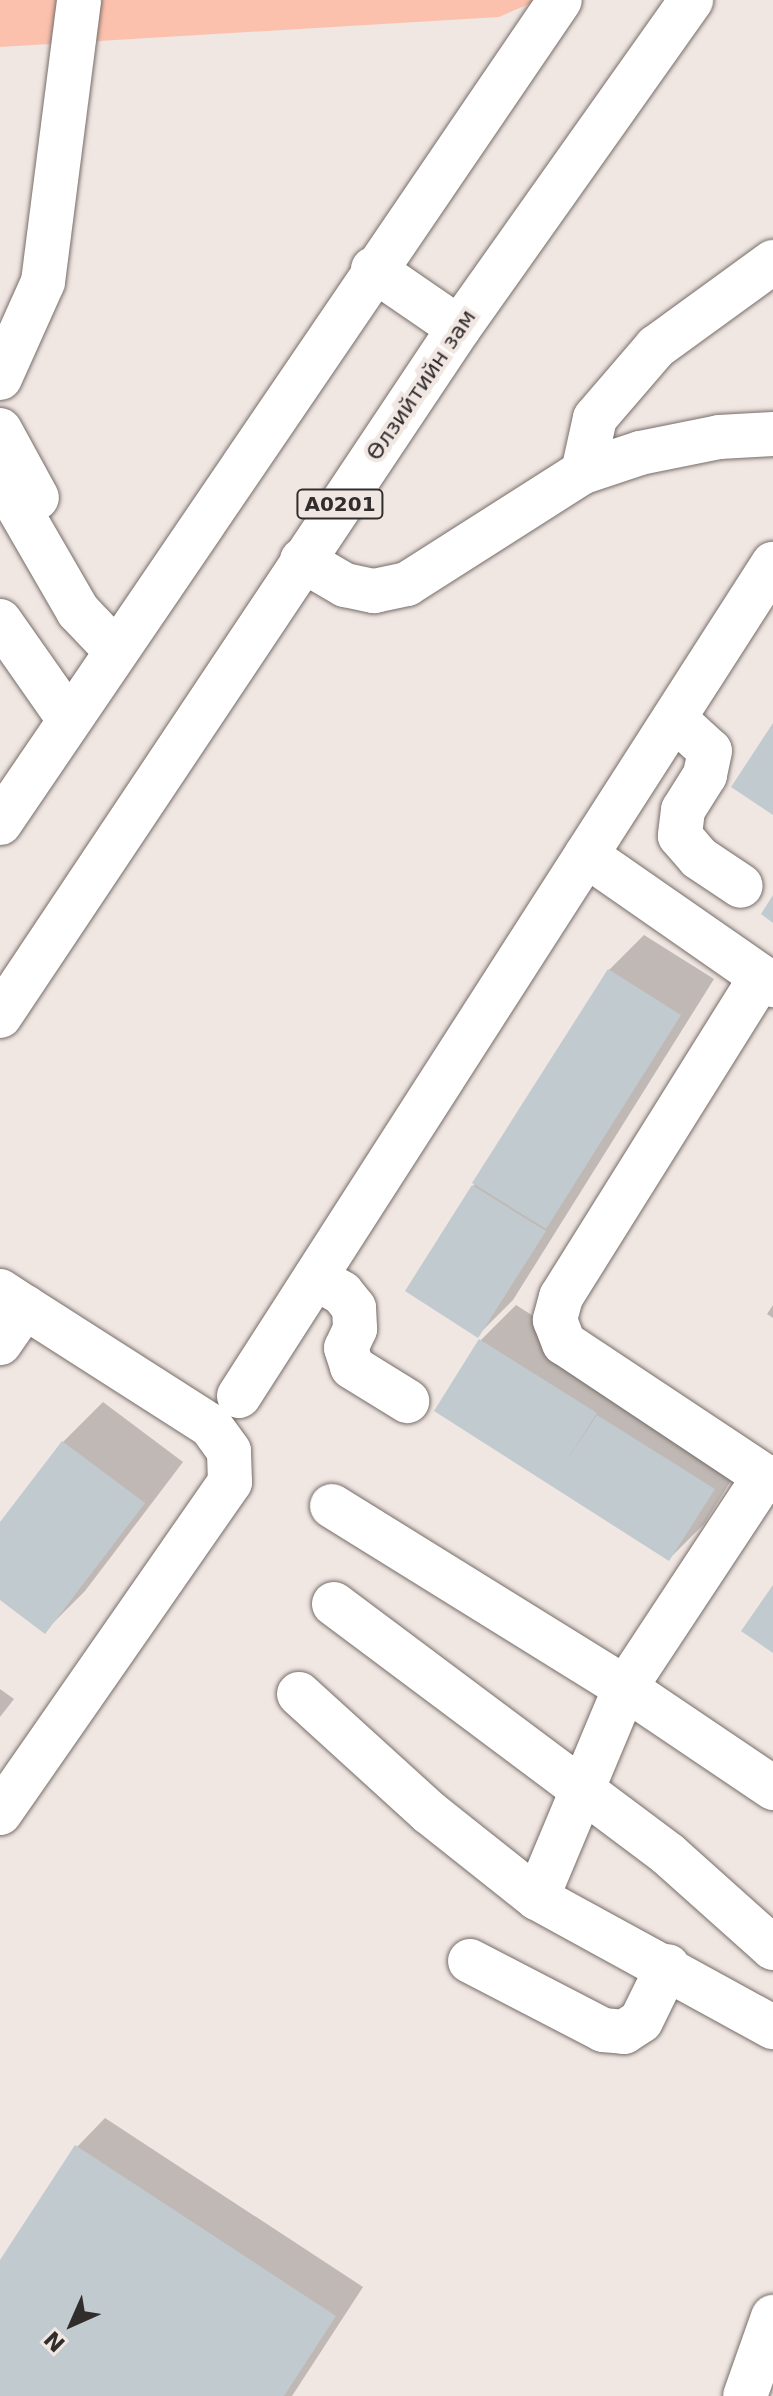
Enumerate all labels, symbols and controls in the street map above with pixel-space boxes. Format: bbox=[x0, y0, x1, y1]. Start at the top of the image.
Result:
street label: Өлзийтийн зам bbox=[361, 305, 481, 465]
road number: A0201 bbox=[296, 488, 384, 520]
north arrow bbox=[32, 2284, 112, 2364]
text: N bbox=[39, 2326, 70, 2357]

